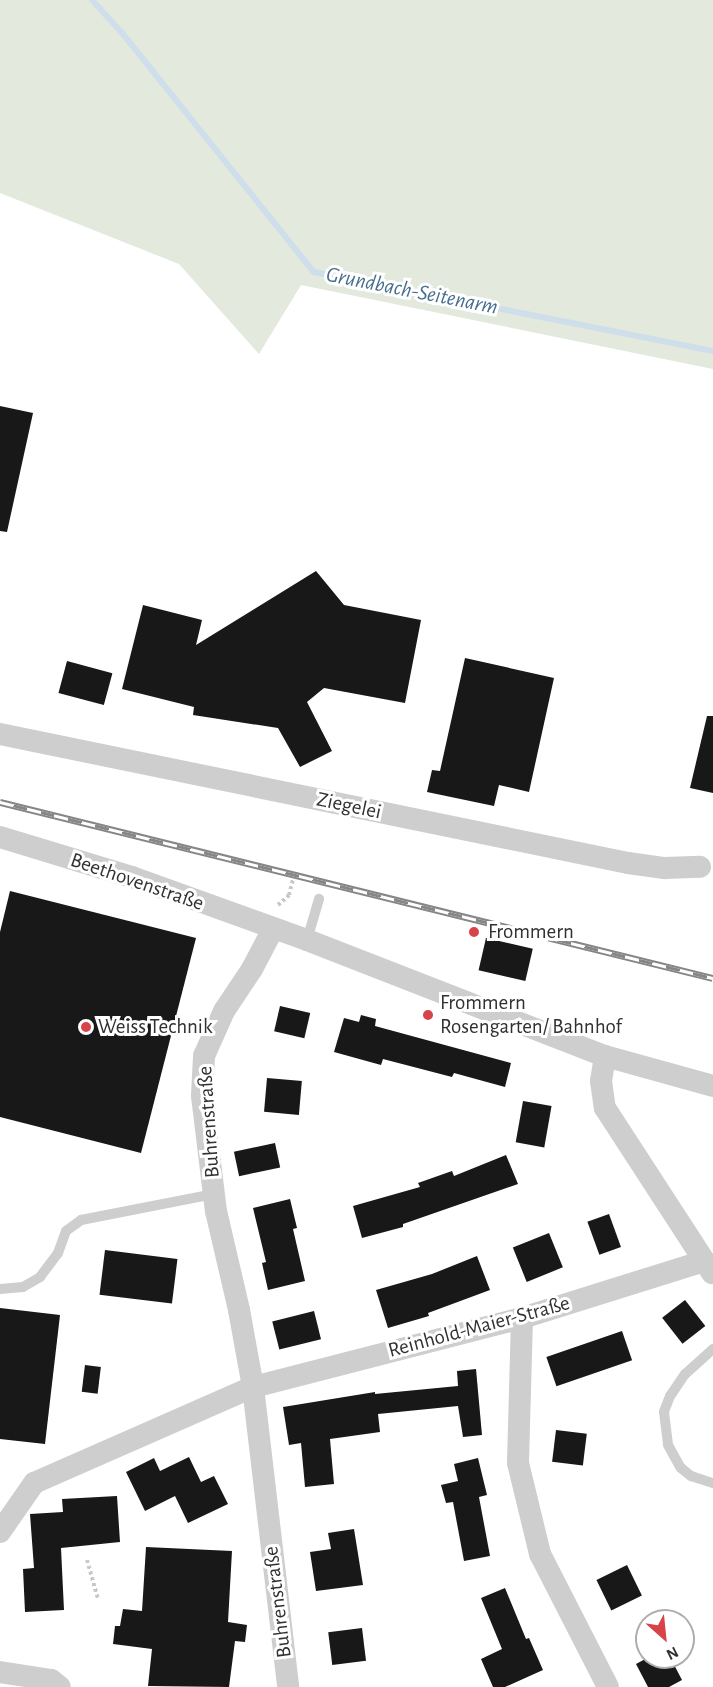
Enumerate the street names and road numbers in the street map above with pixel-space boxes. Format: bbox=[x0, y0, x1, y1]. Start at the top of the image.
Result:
street label: Ziegelei bbox=[314, 787, 384, 825]
street label: Beethovenstraße bbox=[67, 847, 207, 917]
street label: Buhrenstraße bbox=[193, 1065, 225, 1179]
street label: Reinhold-Maier-Straße bbox=[385, 1291, 573, 1363]
street label: Buhrenstraße bbox=[259, 1545, 297, 1659]

